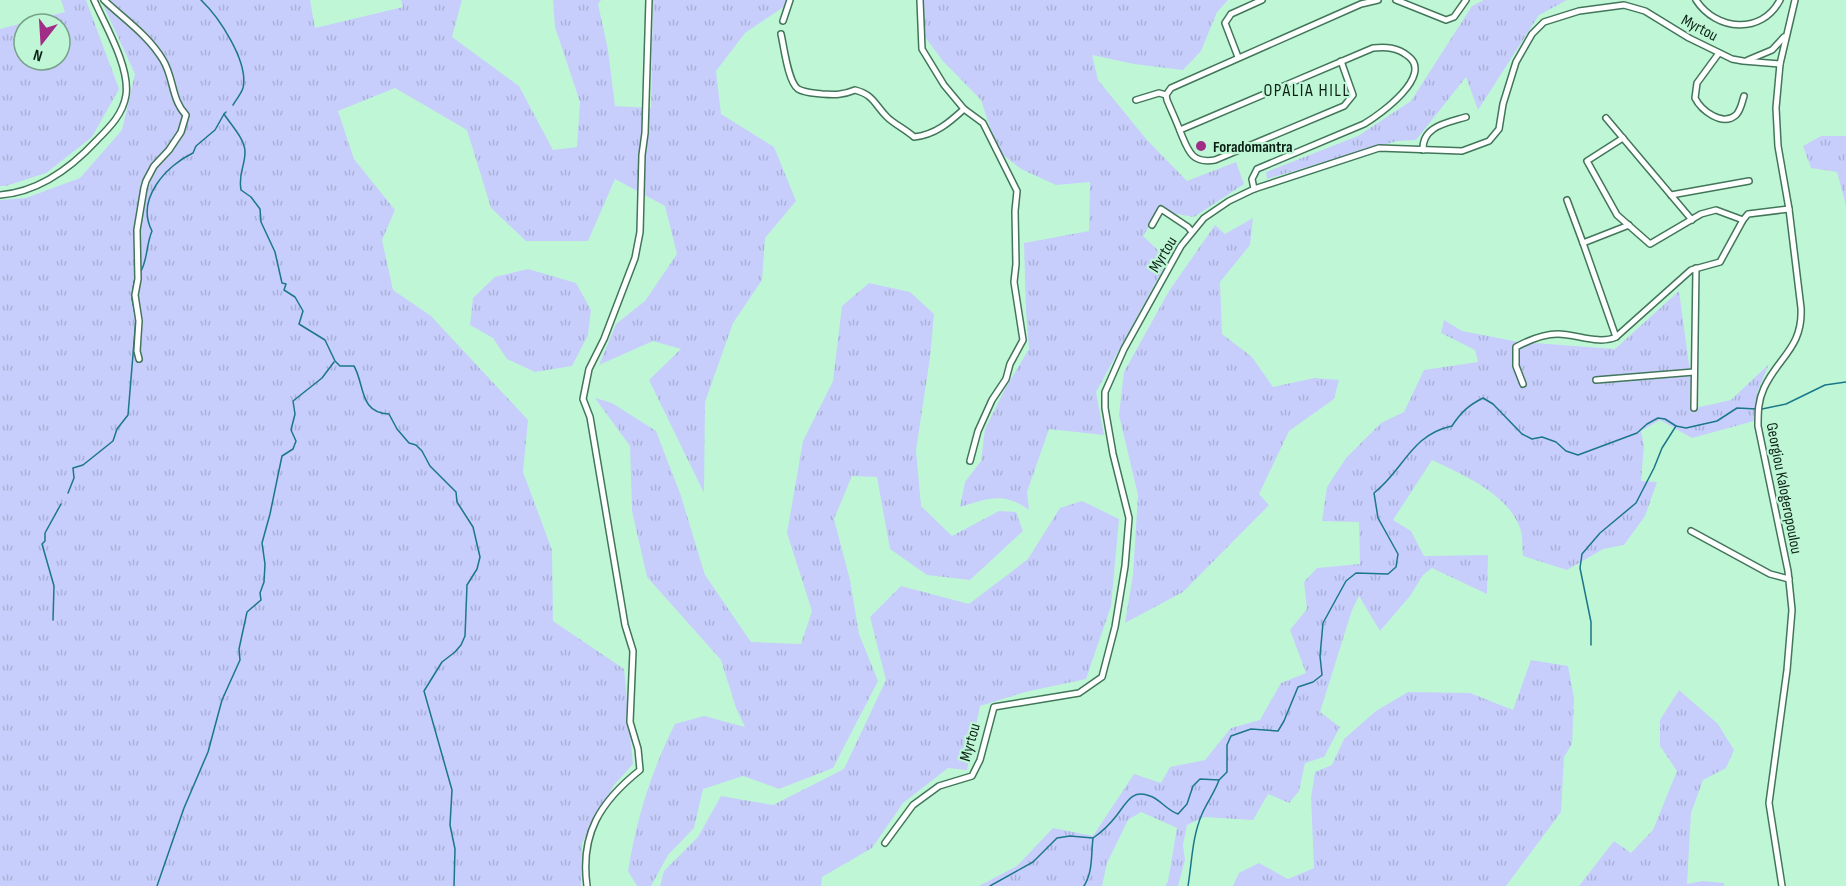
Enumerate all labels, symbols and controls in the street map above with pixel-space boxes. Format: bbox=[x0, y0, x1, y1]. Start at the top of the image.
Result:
street label: Myrtou bbox=[1678, 11, 1721, 46]
north arrow bbox=[12, 12, 72, 72]
text: N bbox=[31, 45, 45, 65]
district label: OPALIA HILL bbox=[1263, 80, 1351, 101]
place label: Foradomantra bbox=[1213, 138, 1292, 157]
marker: Foradomantra bbox=[1194, 139, 1208, 153]
street label: Myrtou bbox=[1145, 233, 1181, 276]
street label: Georgiou Kalogeropoulou bbox=[1761, 421, 1806, 556]
street label: Myrtou bbox=[956, 721, 985, 764]

